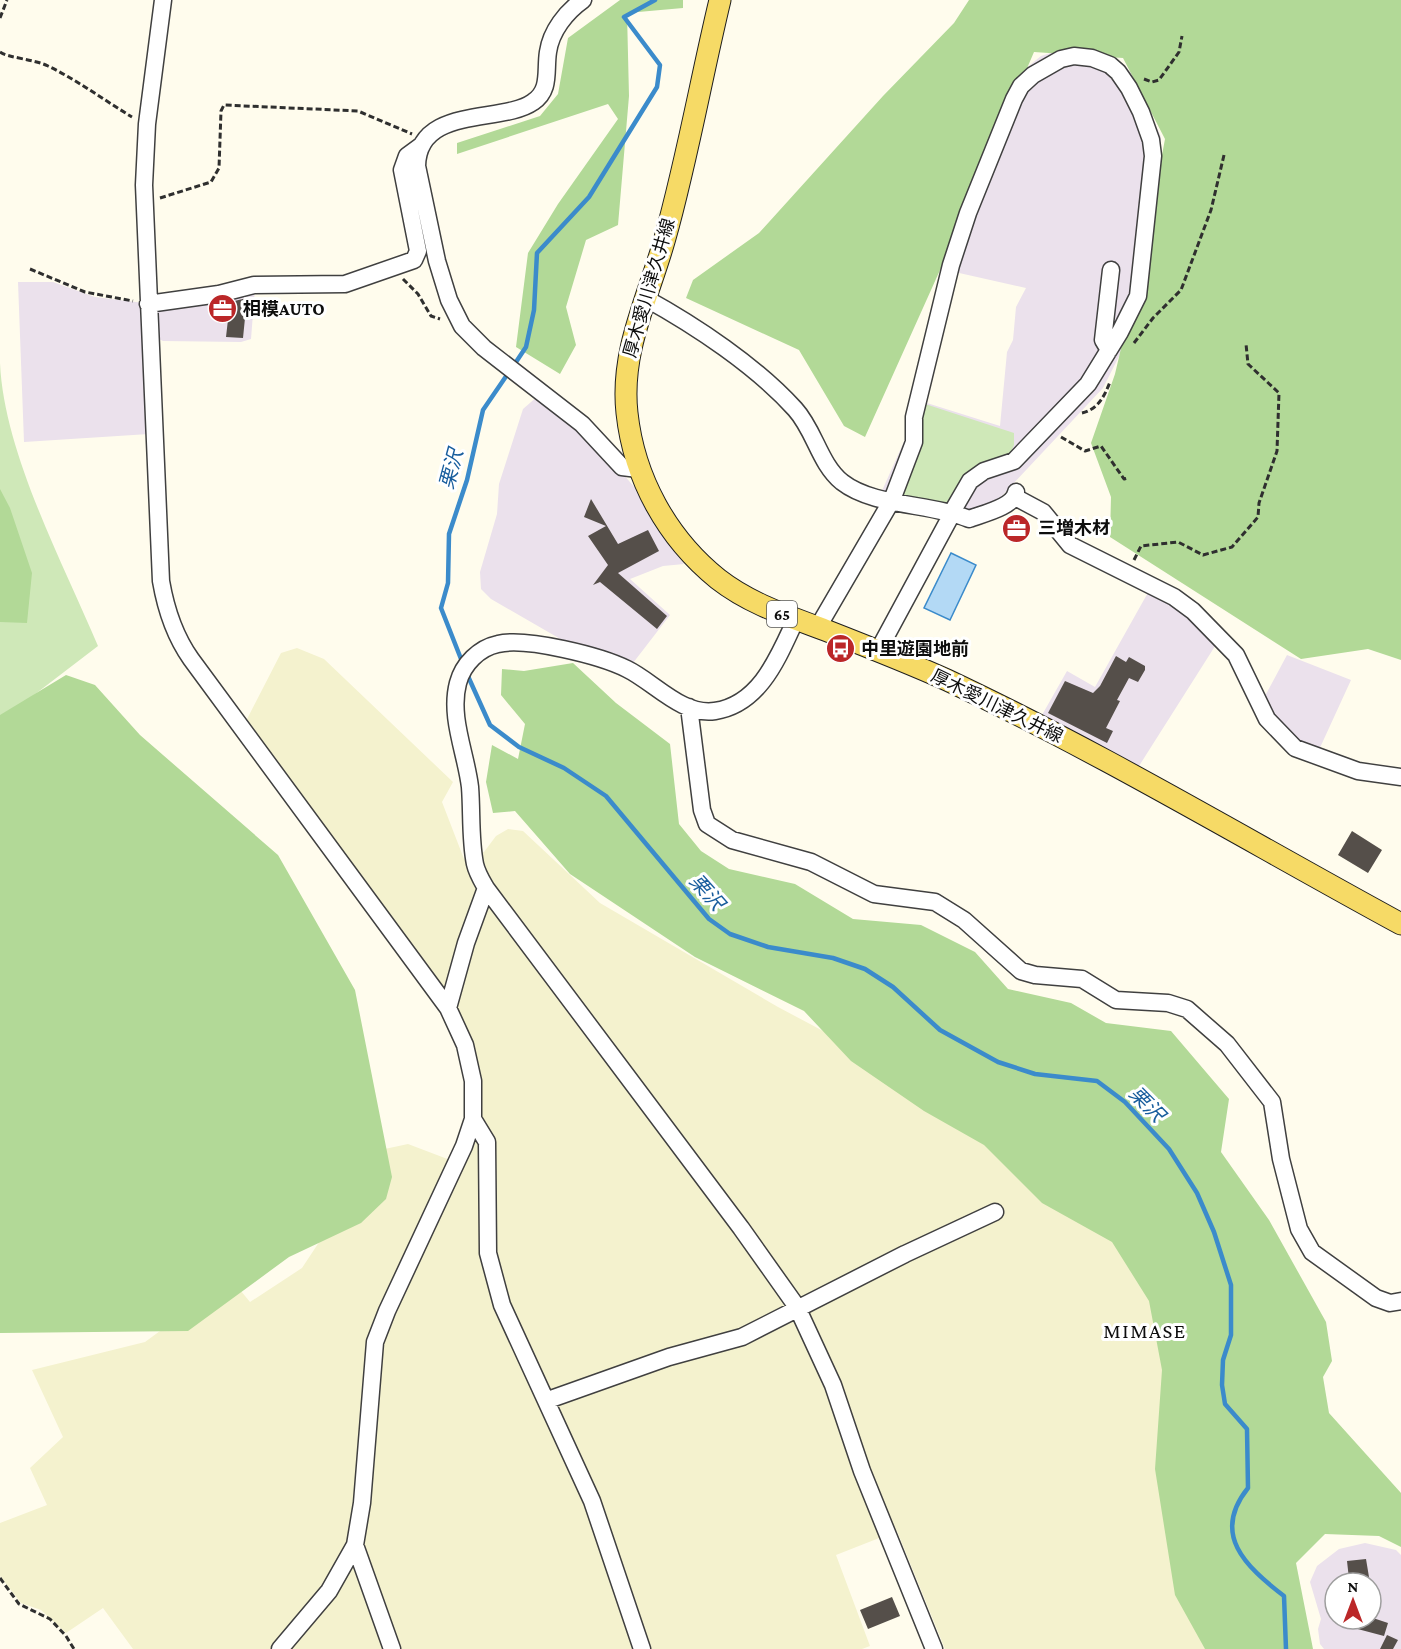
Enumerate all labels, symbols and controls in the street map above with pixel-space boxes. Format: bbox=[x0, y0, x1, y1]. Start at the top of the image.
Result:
street label: 厚木愛川津久井線 bbox=[620, 216, 678, 360]
office icon: 相模AUTO bbox=[206, 293, 238, 325]
place label: 相模AUTO bbox=[243, 299, 325, 319]
water label: 栗沢 bbox=[435, 444, 468, 491]
office icon: 三増木材 bbox=[1001, 512, 1033, 544]
place label: 三増木材 bbox=[1038, 518, 1110, 538]
road number: 65 bbox=[767, 601, 797, 627]
bus stop icon: 中里遊園地前 bbox=[824, 633, 856, 665]
place label: 中里遊園地前 bbox=[861, 639, 969, 659]
street label: 厚木愛川津久井線 bbox=[928, 665, 1066, 747]
water label: 栗沢 bbox=[685, 870, 731, 916]
water label: 栗沢 bbox=[1125, 1082, 1171, 1128]
district label: MIMASE bbox=[1103, 1319, 1187, 1343]
north arrow bbox=[1323, 1571, 1383, 1631]
text: N bbox=[1348, 1578, 1359, 1595]

